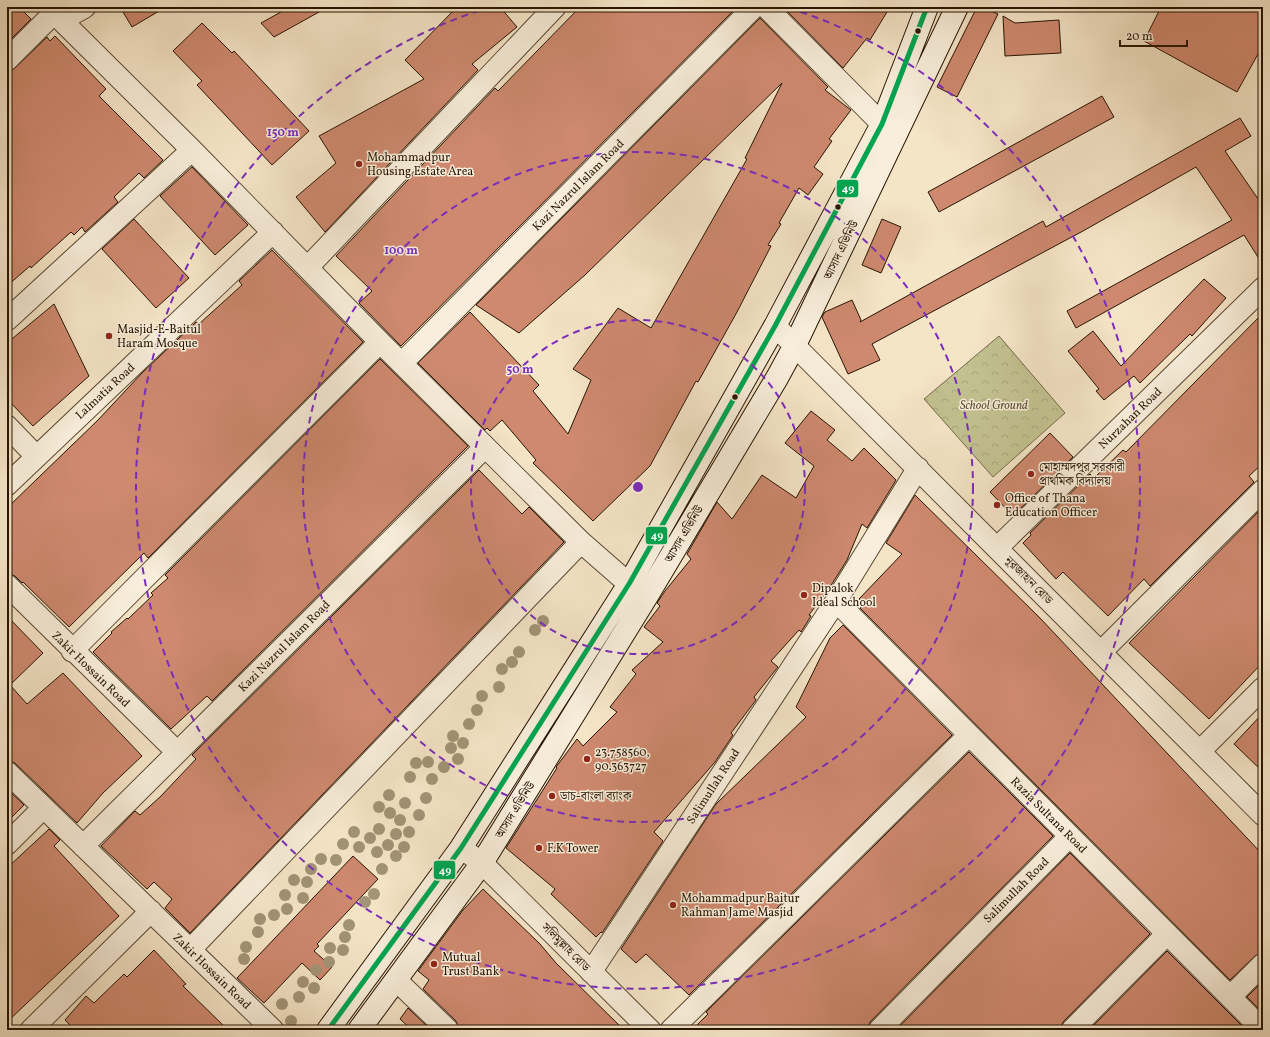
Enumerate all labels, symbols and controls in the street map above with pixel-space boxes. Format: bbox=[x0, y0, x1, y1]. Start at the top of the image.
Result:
scale bar bbox=[1120, 22, 1187, 48]
unlabelled marker bbox=[913, 26, 923, 36]
text: 20 m bbox=[1126, 29, 1153, 45]
text: 150 m bbox=[267, 125, 299, 141]
street label: Kazi Nazrul Islam Road bbox=[529, 136, 628, 235]
place label: Mohammadpur Housing Estate Area bbox=[367, 150, 473, 180]
marker: Mohammadpur Housing Estate Area bbox=[354, 159, 364, 169]
line badge: 49 bbox=[836, 179, 859, 198]
text: 49 bbox=[842, 182, 854, 197]
unlabelled marker bbox=[833, 202, 843, 212]
street label: আসাদ এভিনিউ bbox=[818, 217, 863, 284]
text: 100 m bbox=[384, 243, 418, 259]
place label: Masjid-E-Baitul Haram Mosque bbox=[117, 322, 201, 352]
marker: Masjid-E-Baitul Haram Mosque bbox=[104, 331, 114, 341]
street label: Lalmatia Road bbox=[72, 360, 139, 423]
text: 50 m bbox=[506, 362, 534, 378]
street label: Nurzahan Road bbox=[1095, 384, 1166, 453]
unlabelled marker bbox=[730, 392, 740, 402]
park label: School Ground bbox=[960, 398, 1028, 414]
place label: মোহাম্মদপুর সরকারী প্রাথমিক বিদ্যালয় bbox=[1039, 459, 1125, 490]
marker: মোহাম্মদপুর সরকারী প্রাথমিক বিদ্যালয় bbox=[1026, 469, 1036, 479]
centre of rings bbox=[631, 480, 645, 494]
place label: Office of Thana Education Officer bbox=[1005, 491, 1097, 521]
marker: Office of Thana Education Officer bbox=[992, 500, 1002, 510]
street label: আসাদ এভিনিউ bbox=[659, 501, 709, 567]
line badge: 49 bbox=[645, 526, 668, 545]
text: 49 bbox=[651, 529, 663, 544]
street label: নুরজাহান রোড bbox=[1000, 552, 1056, 609]
place label: Dipalok Ideal School bbox=[812, 581, 876, 611]
marker: Dipalok Ideal School bbox=[799, 590, 809, 600]
street label: Kazi Nazrul Islam Road bbox=[235, 597, 334, 696]
street label: Zakir Hossain Road bbox=[48, 628, 133, 711]
place label: 23.758560, 90.363727 bbox=[595, 745, 650, 775]
street label: Salimullah Road bbox=[683, 746, 744, 827]
marker: 23.758560, 90.363727 bbox=[582, 754, 592, 764]
street label: Razia Sultana Road bbox=[1007, 774, 1090, 858]
street label: আসাদ এভিনিউ bbox=[490, 778, 540, 843]
place label: ডাচ-বাংলা ব্যাংক bbox=[559, 789, 632, 805]
marker: ডাচ-বাংলা ব্যাংক bbox=[547, 791, 557, 801]
place label: F.K Tower bbox=[547, 841, 598, 857]
marker: F.K Tower bbox=[534, 843, 544, 853]
street label: Salimullah Road bbox=[980, 854, 1053, 927]
line badge: 49 bbox=[433, 860, 456, 880]
text: 49 bbox=[439, 864, 451, 879]
place label: Mohammadpur Baitur Rahman Jame Masjid bbox=[681, 891, 799, 921]
marker: Mohammadpur Baitur Rahman Jame Masjid bbox=[668, 900, 678, 910]
street label: সলিমুল্লাহ রোড bbox=[537, 919, 594, 976]
street label: Zakir Hossain Road bbox=[169, 930, 254, 1013]
place label: Mutual Trust Bank bbox=[442, 950, 500, 980]
marker: Mutual Trust Bank bbox=[429, 959, 439, 969]

